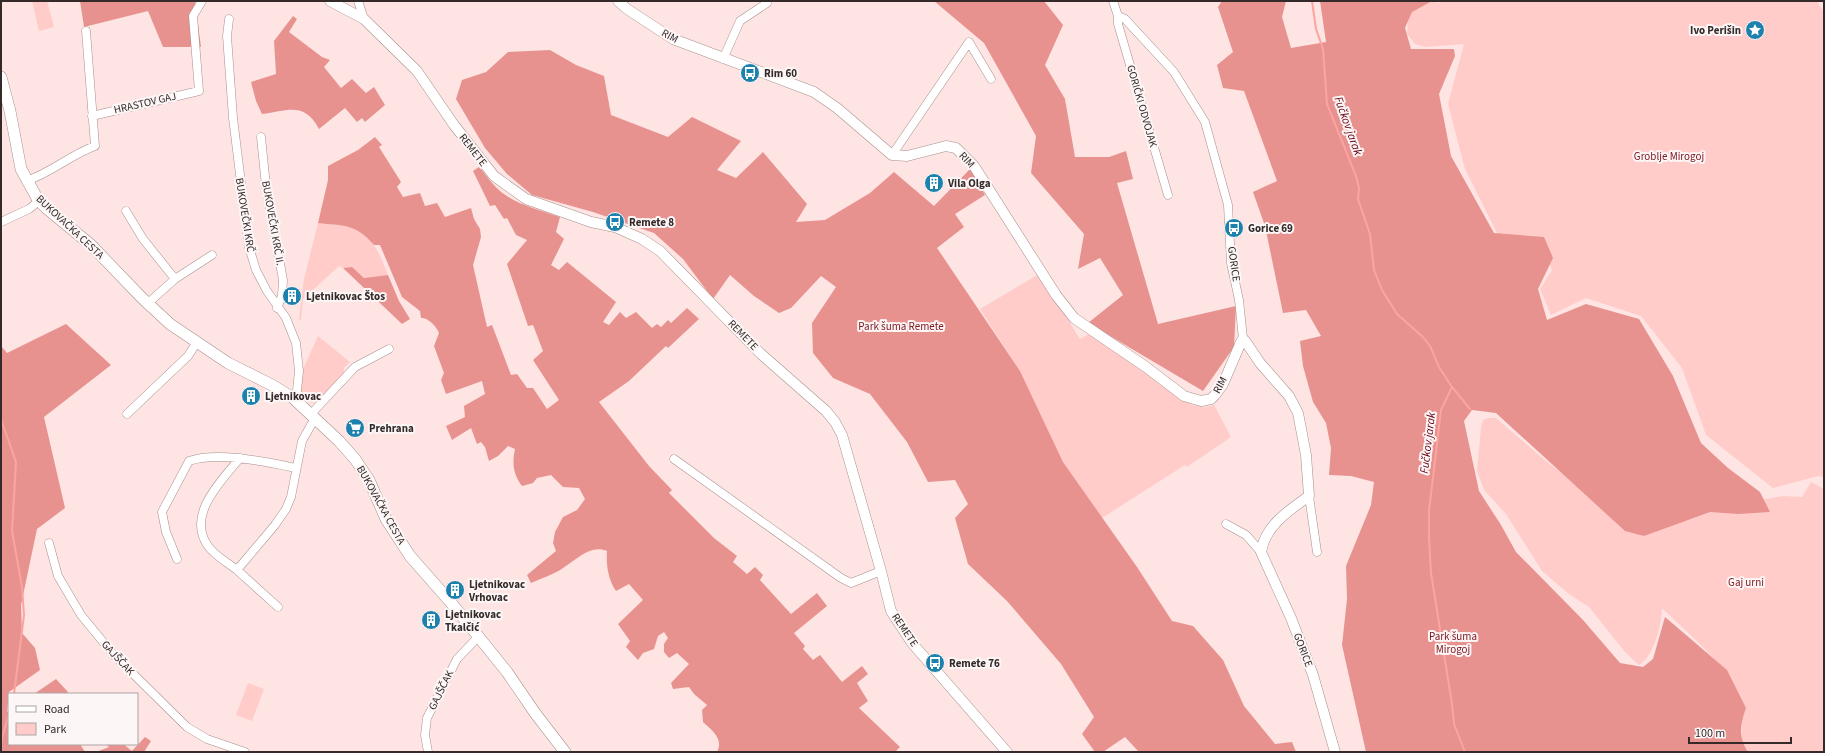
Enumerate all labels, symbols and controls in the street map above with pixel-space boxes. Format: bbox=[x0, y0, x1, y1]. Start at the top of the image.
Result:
place icon: Ivo Perišin bbox=[1744, 19, 1766, 41]
place label: Ivo Perišin bbox=[1690, 23, 1741, 38]
street label: RIM bbox=[659, 25, 681, 47]
bus stop icon: Rim 60 bbox=[739, 62, 761, 84]
street label: GORIČKI ODVOJAK bbox=[1123, 63, 1161, 150]
place label: Rim 60 bbox=[764, 66, 797, 81]
street label: HRASTOV GAJ bbox=[112, 89, 178, 117]
water label: Fučkov jarak bbox=[1329, 94, 1367, 158]
street label: REMETE bbox=[456, 131, 491, 170]
street label: RIM bbox=[956, 149, 978, 171]
park label: Groblje Mirogoj bbox=[1634, 149, 1704, 164]
building icon: Vila Olga bbox=[923, 172, 945, 194]
place label: Vila Olga bbox=[947, 176, 991, 191]
street label: BUKOVEČKI KRČ bbox=[232, 177, 258, 253]
street label: BUKOVEČKI KRČ II. bbox=[258, 179, 288, 267]
street label: BUKOVAČKA CESTA bbox=[33, 191, 107, 263]
bus stop icon: Remete 8 bbox=[604, 211, 626, 233]
place label: Remete 8 bbox=[629, 215, 674, 230]
bus stop icon: Gorice 69 bbox=[1223, 217, 1245, 239]
place label: Gorice 69 bbox=[1248, 221, 1293, 236]
street label: GORICE bbox=[1224, 245, 1244, 283]
building icon: Ljetnikovac Štos bbox=[281, 285, 303, 307]
place label: Ljetnikovac Štos bbox=[306, 289, 385, 304]
street label: REMETE bbox=[725, 316, 762, 354]
park label: Park šuma Remete bbox=[858, 319, 944, 334]
street label: RIM bbox=[1209, 374, 1231, 396]
building icon: Ljetnikovac bbox=[240, 385, 262, 407]
place label: Ljetnikovac bbox=[265, 389, 321, 404]
water label: Fučkov jarak bbox=[1416, 411, 1440, 475]
supermarket icon: Prehrana bbox=[344, 417, 366, 439]
place label: Prehrana bbox=[369, 421, 414, 436]
street label: BUKOVAČKA CESTA bbox=[353, 463, 409, 547]
park label: Gaj urni bbox=[1728, 575, 1764, 590]
place label: Ljetnikovac Vrhovac bbox=[468, 577, 525, 605]
building icon: Ljetnikovac Vrhovac bbox=[444, 579, 466, 601]
place label: Ljetnikovac Tkalčić bbox=[445, 607, 501, 635]
building icon: Ljetnikovac Tkalčić bbox=[420, 609, 442, 631]
street label: REMETE bbox=[888, 610, 922, 650]
park label: Park šuma Mirogoj bbox=[1429, 629, 1477, 657]
street label: GORICE bbox=[1290, 631, 1316, 669]
street label: GAJŠČAK bbox=[98, 637, 138, 679]
bus stop icon: Remete 76 bbox=[924, 652, 946, 674]
place label: Remete 76 bbox=[949, 656, 1000, 671]
street label: GAJŠČAK bbox=[425, 667, 457, 712]
legend bbox=[8, 693, 138, 745]
text: Road bbox=[44, 701, 70, 718]
scale bar bbox=[1689, 719, 1791, 745]
text: Park bbox=[44, 721, 66, 738]
text: 100 m bbox=[1695, 725, 1725, 742]

